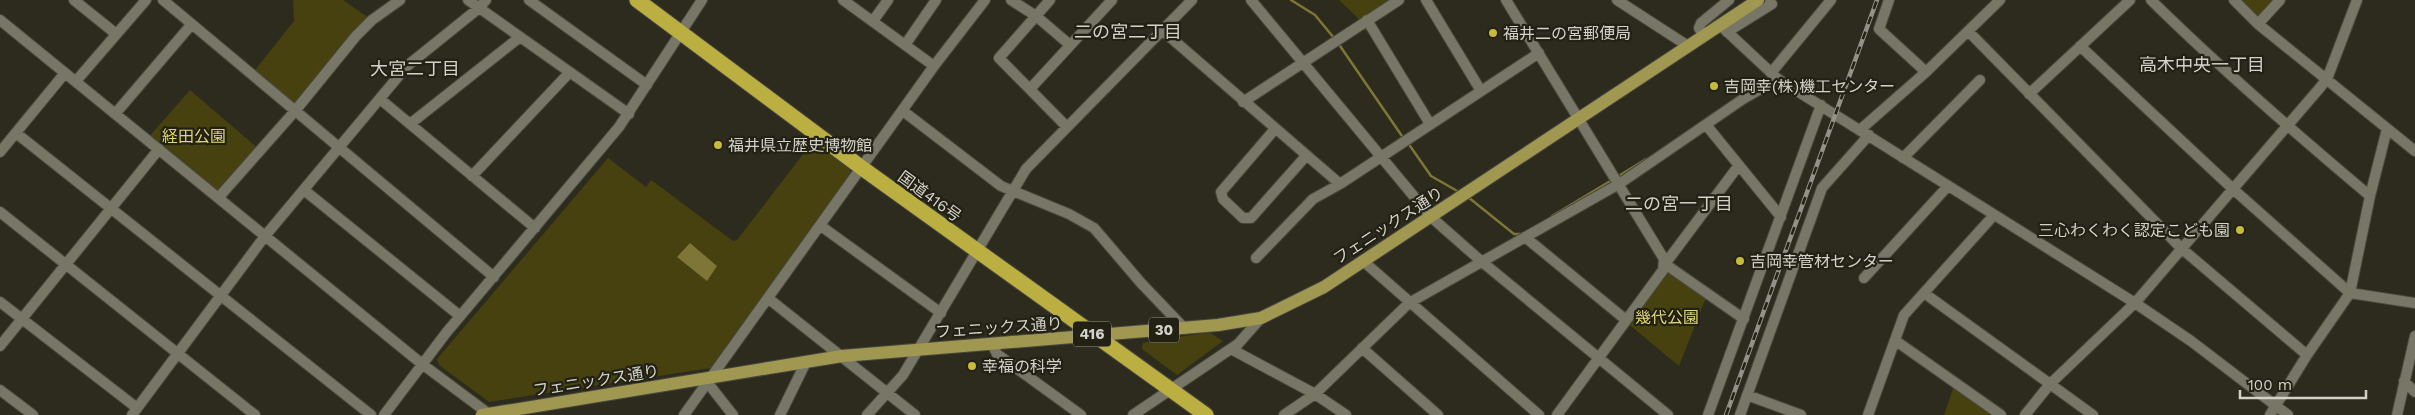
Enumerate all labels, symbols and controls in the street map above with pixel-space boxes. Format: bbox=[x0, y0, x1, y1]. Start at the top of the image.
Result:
district label: 二の宮二丁目 bbox=[1074, 21, 1182, 42]
place label: 福井二の宮郵便局 bbox=[1503, 24, 1631, 43]
marker: 福井二の宮郵便局 bbox=[1487, 27, 1499, 39]
district label: 高木中央一丁目 bbox=[2139, 54, 2265, 75]
district label: 大宮二丁目 bbox=[370, 58, 460, 79]
place label: 吉岡幸(株)機工センター bbox=[1724, 77, 1895, 96]
marker: 吉岡幸(株)機工センター bbox=[1708, 80, 1720, 92]
park label: 経田公園 bbox=[162, 127, 226, 146]
place label: 福井県立歴史博物館 bbox=[728, 136, 872, 155]
marker: 福井県立歴史博物館 bbox=[712, 139, 724, 151]
street label: 国道416号 bbox=[894, 167, 965, 226]
street label: フェニックス通り bbox=[1330, 183, 1447, 268]
district label: 二の宮一丁目 bbox=[1625, 193, 1733, 214]
place label: 三心わくわく認定こども園 bbox=[2038, 221, 2230, 240]
marker: 三心わくわく認定こども園 bbox=[2234, 224, 2246, 236]
place label: 吉岡幸管材センター bbox=[1750, 252, 1894, 271]
marker: 吉岡幸管材センター bbox=[1734, 255, 1746, 267]
park label: 幾代公園 bbox=[1635, 308, 1699, 327]
street label: フェニックス通り bbox=[935, 314, 1063, 341]
road number: 30 bbox=[1149, 318, 1179, 342]
road number: 416 bbox=[1073, 322, 1111, 346]
place label: 幸福の科学 bbox=[982, 357, 1062, 376]
marker: 幸福の科学 bbox=[966, 360, 978, 372]
street label: フェニックス通り bbox=[532, 361, 661, 400]
scale bar bbox=[2240, 368, 2366, 400]
text: 100 m bbox=[2248, 376, 2292, 394]

